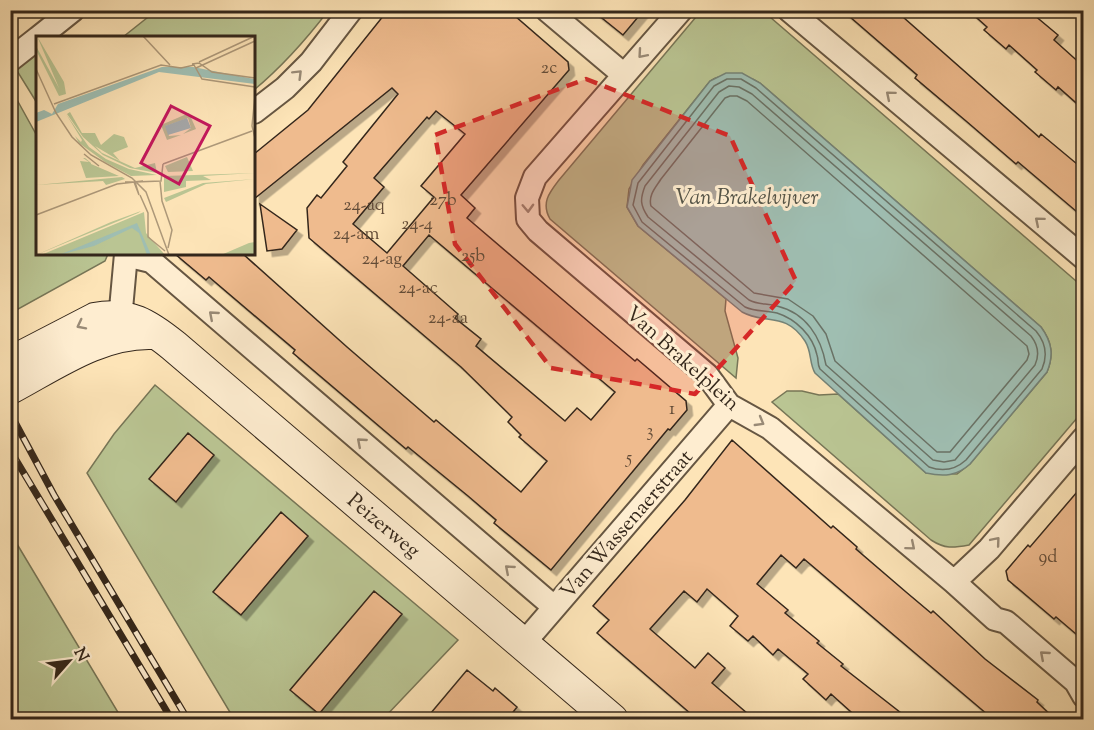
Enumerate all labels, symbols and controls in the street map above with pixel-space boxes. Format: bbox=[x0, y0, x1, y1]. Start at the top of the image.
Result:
inset map bbox=[36, 36, 255, 255]
one-way arrow bbox=[638, 48, 649, 58]
house number: 2c bbox=[541, 56, 557, 82]
one-way arrow bbox=[291, 71, 302, 82]
one-way arrow bbox=[886, 91, 897, 102]
water label: Van Brakelvijver bbox=[676, 183, 819, 215]
house number: 27b bbox=[429, 188, 457, 214]
house number: 24-aq bbox=[343, 193, 385, 219]
one-way arrow bbox=[521, 203, 534, 212]
house number: 24-4 bbox=[401, 212, 433, 238]
one-way arrow bbox=[1035, 217, 1046, 228]
house number: 24-am bbox=[333, 222, 379, 248]
house number: 25b bbox=[461, 244, 485, 270]
house number: 24-ag bbox=[362, 247, 402, 273]
house number: 24-ac bbox=[398, 276, 438, 302]
street label: Van Brakelplein bbox=[618, 300, 746, 419]
house number: 24-aa bbox=[428, 306, 468, 332]
one-way arrow bbox=[209, 311, 220, 322]
one-way arrow bbox=[77, 318, 88, 329]
house number: 1 bbox=[669, 397, 675, 423]
one-way arrow bbox=[754, 415, 764, 427]
house number: 3 bbox=[646, 419, 654, 445]
one-way arrow bbox=[357, 438, 368, 449]
street label: Van Wassenaerstraat bbox=[554, 444, 701, 607]
house number: 5 bbox=[625, 446, 632, 472]
street label: Peizerweg bbox=[340, 487, 426, 566]
one-way arrow bbox=[989, 537, 1000, 548]
one-way arrow bbox=[904, 538, 915, 549]
house number: 9d bbox=[1039, 545, 1057, 571]
one-way arrow bbox=[505, 565, 516, 576]
north arrow bbox=[39, 631, 99, 691]
text: N bbox=[67, 644, 93, 666]
one-way arrow bbox=[1040, 651, 1051, 662]

